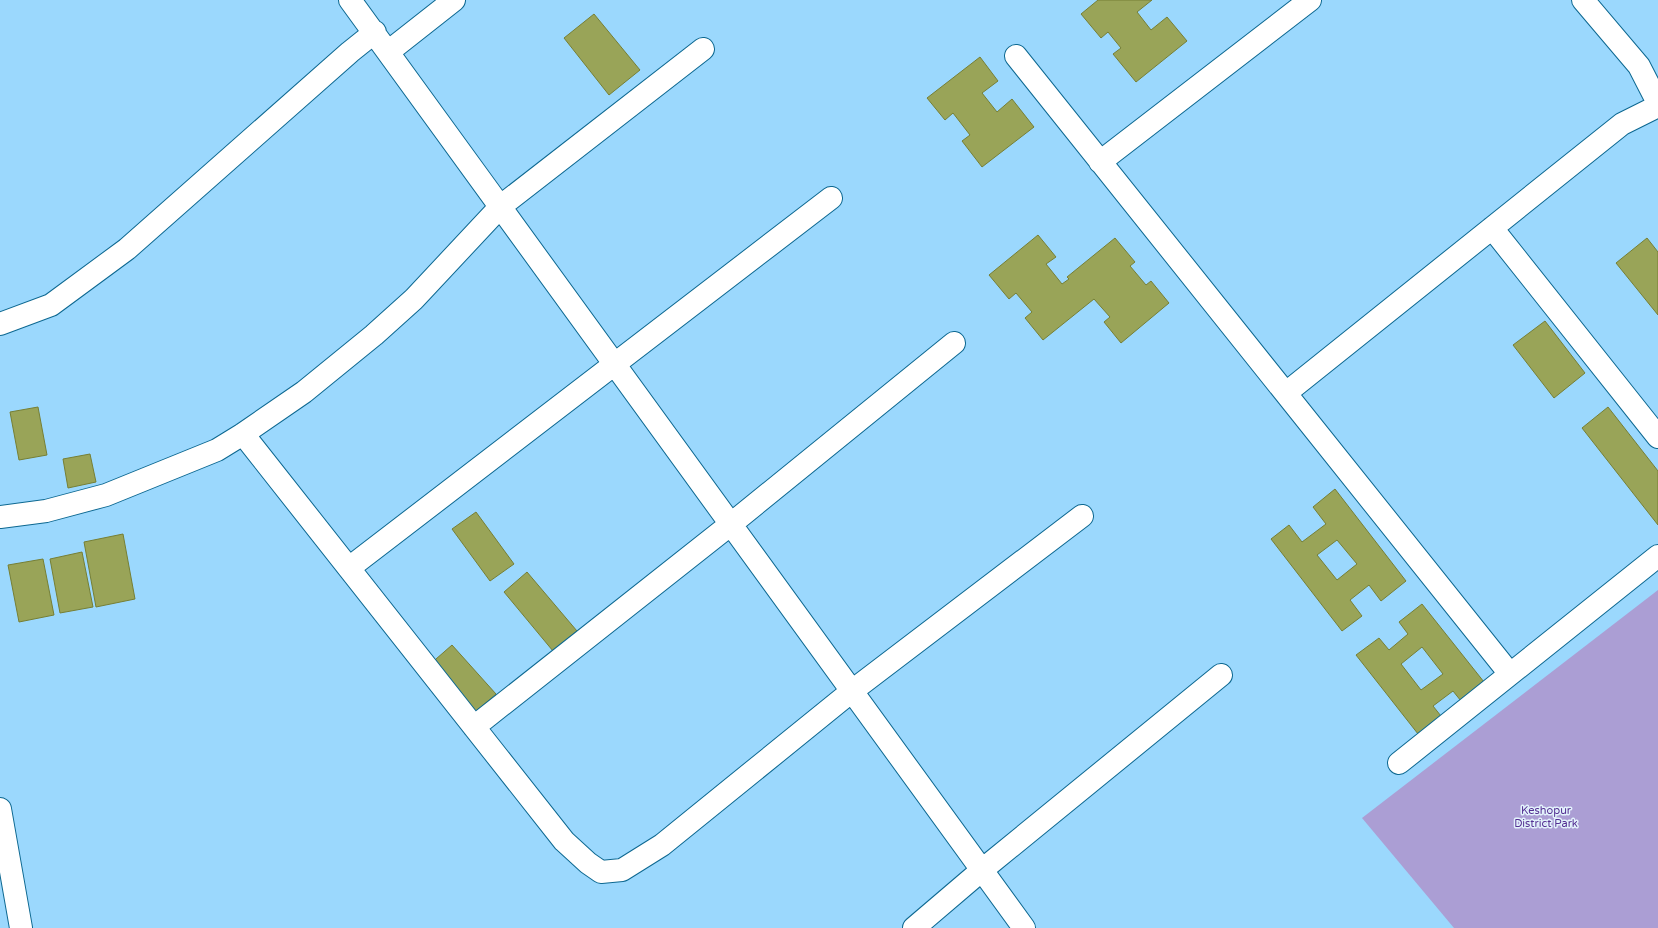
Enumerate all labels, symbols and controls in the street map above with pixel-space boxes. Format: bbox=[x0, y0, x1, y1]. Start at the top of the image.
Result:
park label: Keshopur District Park bbox=[1514, 804, 1578, 830]

